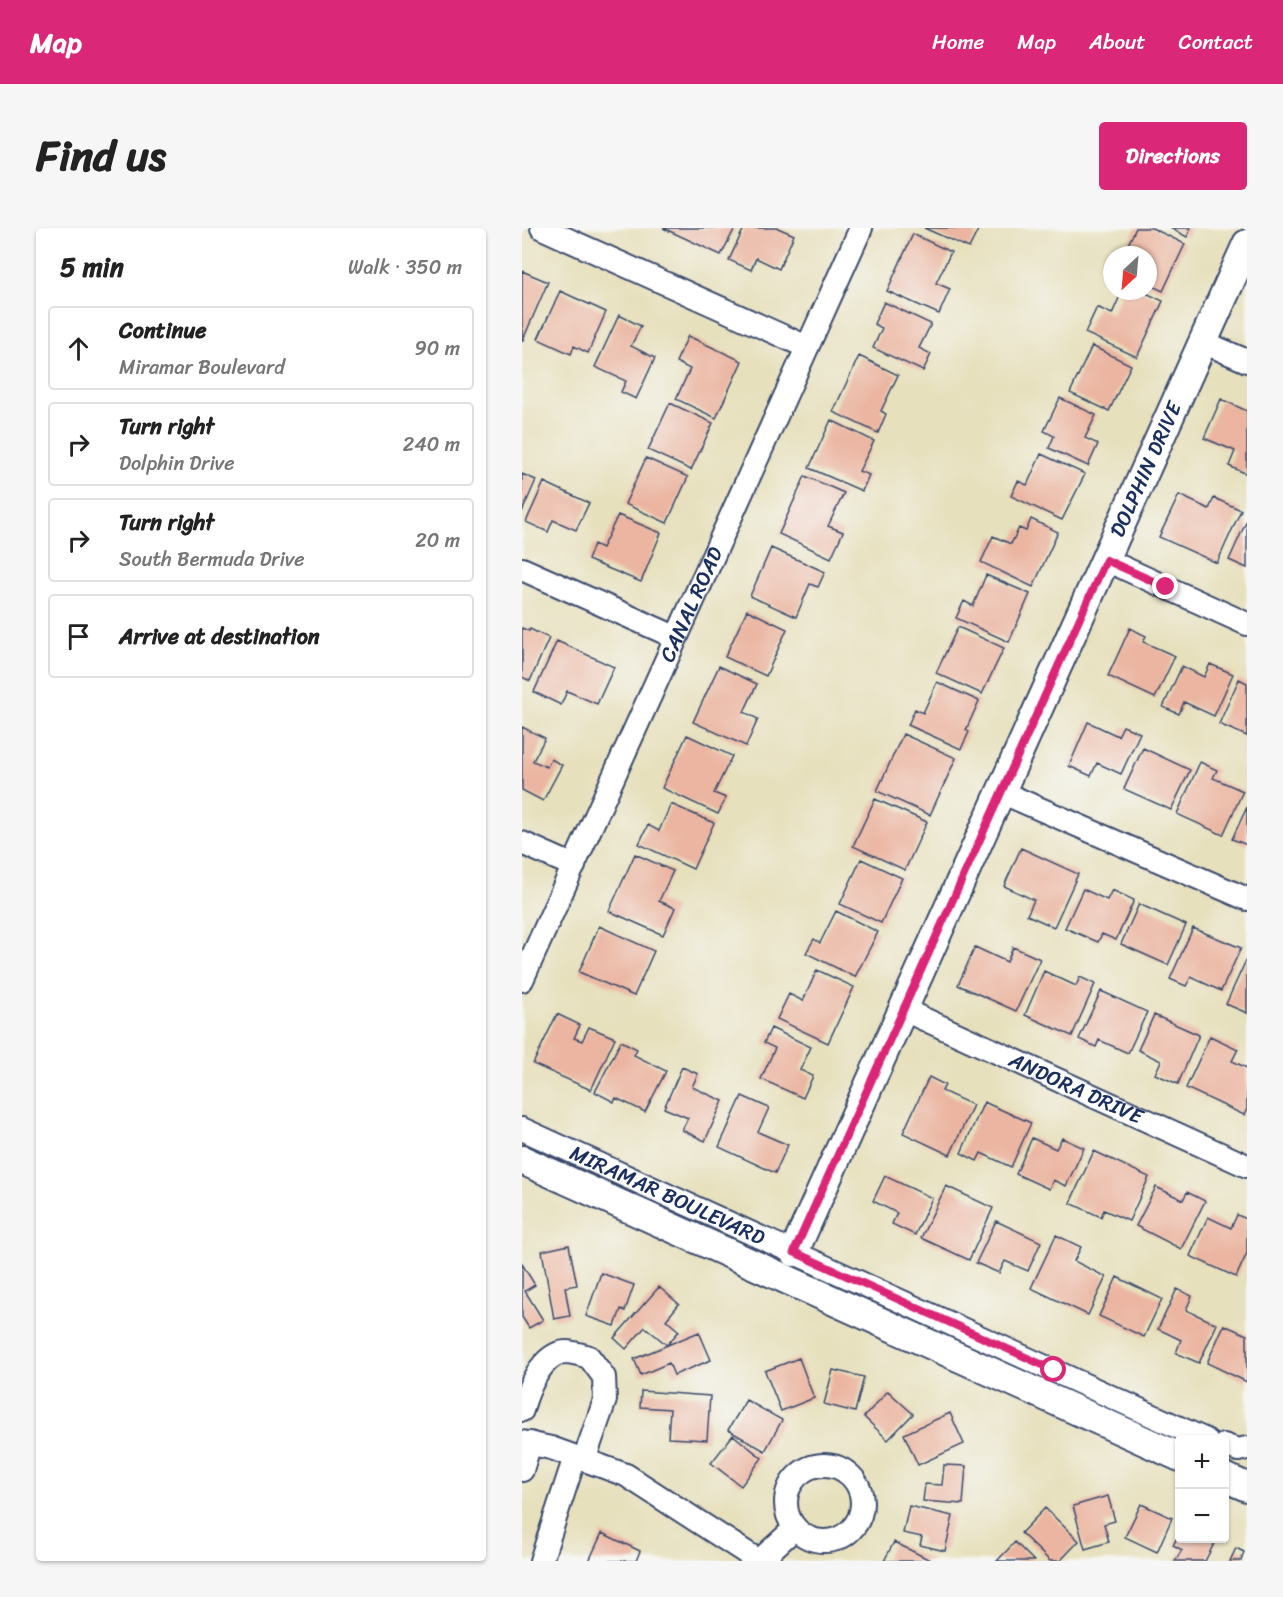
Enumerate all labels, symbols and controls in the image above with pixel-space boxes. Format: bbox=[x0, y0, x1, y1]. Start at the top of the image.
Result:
text: Map bbox=[30, 18, 82, 67]
text: Home bbox=[932, 23, 984, 61]
text: Map bbox=[1017, 23, 1056, 61]
text: About bbox=[1089, 23, 1146, 61]
text: Contact bbox=[1179, 23, 1253, 61]
text: Find us bbox=[36, 119, 166, 193]
button: Directions bbox=[1099, 122, 1247, 190]
text: 5 min bbox=[60, 244, 124, 290]
north arrow bbox=[1103, 246, 1157, 300]
text: Walk · 350 m bbox=[348, 250, 462, 285]
text: Continue bbox=[119, 311, 207, 350]
text: 90 m bbox=[415, 331, 460, 366]
icon: ahead bbox=[62, 332, 95, 365]
text: Miramar Boulevard bbox=[119, 350, 285, 385]
street label: DOLPHIN DRIVE bbox=[1099, 394, 1193, 544]
text: Turn right bbox=[119, 407, 214, 446]
text: 240 m bbox=[403, 427, 460, 462]
icon: right bbox=[62, 428, 95, 461]
text: Dolphin Drive bbox=[119, 446, 235, 481]
text: Turn right bbox=[119, 503, 214, 542]
text: 20 m bbox=[415, 523, 460, 558]
icon: right bbox=[62, 524, 95, 557]
street label: CANAL ROAD bbox=[649, 540, 734, 668]
text: South Bermuda Drive bbox=[119, 542, 305, 577]
route end bbox=[1152, 573, 1178, 599]
text: Arrive at destination bbox=[119, 617, 320, 656]
icon: arrive bbox=[62, 620, 95, 653]
street label: ANDORA DRIVE bbox=[1002, 1041, 1151, 1136]
street label: MIRAMAR BOULEVARD bbox=[564, 1134, 772, 1256]
route start bbox=[1040, 1356, 1066, 1382]
map controls bbox=[1175, 1435, 1229, 1543]
button: + bbox=[1175, 1435, 1229, 1489]
button: − bbox=[1175, 1489, 1229, 1543]

